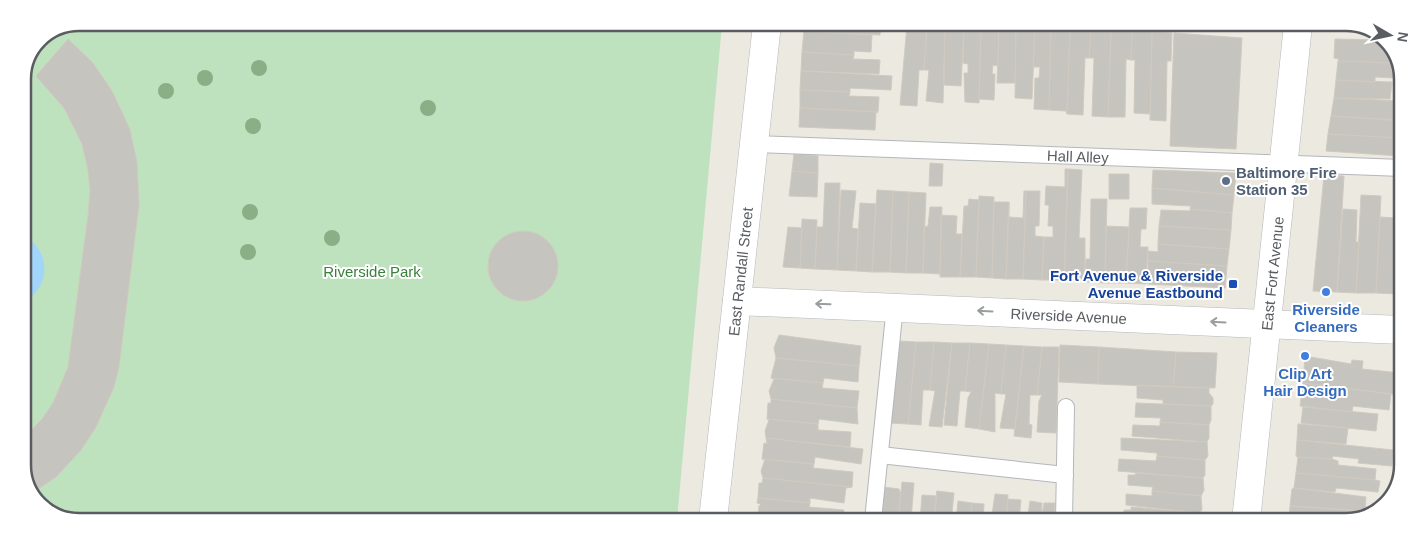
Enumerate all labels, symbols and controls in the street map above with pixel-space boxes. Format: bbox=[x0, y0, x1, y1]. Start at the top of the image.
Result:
north arrow bbox=[1365, 10, 1415, 60]
text: N bbox=[1394, 31, 1412, 43]
street label: Hall Alley bbox=[1047, 146, 1109, 166]
place label: Baltimore Fire Station 35 bbox=[1236, 164, 1337, 198]
marker: Baltimore Fire Station 35 bbox=[1220, 175, 1232, 187]
street label: East Randall Street bbox=[725, 205, 756, 337]
street label: East Fort Avenue bbox=[1258, 215, 1286, 331]
park label: Riverside Park bbox=[323, 263, 421, 280]
place label: Fort Avenue & Riverside Avenue Eastbound bbox=[1050, 267, 1223, 301]
marker: Fort Avenue & Riverside Avenue Eastbound bbox=[1227, 278, 1239, 290]
marker: Riverside Cleaners bbox=[1320, 286, 1332, 298]
one-way arrow bbox=[815, 299, 831, 308]
place label: Riverside Cleaners bbox=[1292, 301, 1360, 335]
street label: Riverside Avenue bbox=[1010, 304, 1127, 327]
one-way arrow bbox=[978, 306, 994, 315]
one-way arrow bbox=[1210, 318, 1226, 327]
marker: Clip Art Hair Design bbox=[1299, 350, 1311, 362]
place label: Clip Art Hair Design bbox=[1263, 365, 1347, 399]

